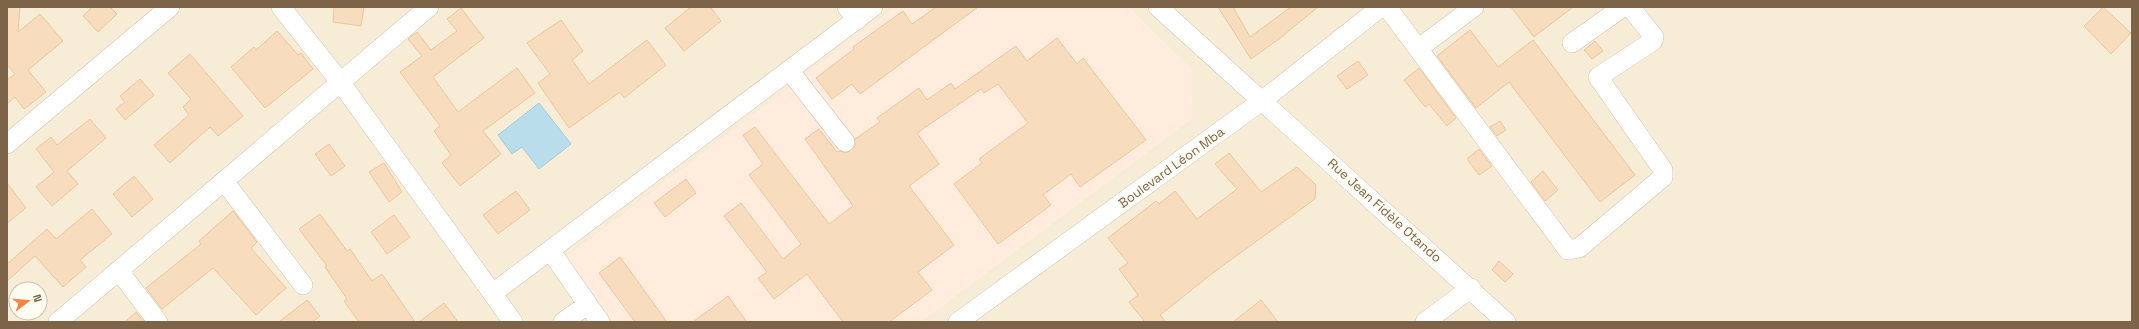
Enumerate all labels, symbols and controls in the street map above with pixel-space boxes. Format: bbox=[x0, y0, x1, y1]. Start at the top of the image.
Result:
street label: Boulevard Léon Mba bbox=[1115, 123, 1228, 212]
street label: Rue Jean Fidèle Otando bbox=[1324, 155, 1445, 266]
north arrow bbox=[8, 281, 48, 321]
text: N bbox=[30, 293, 45, 304]

